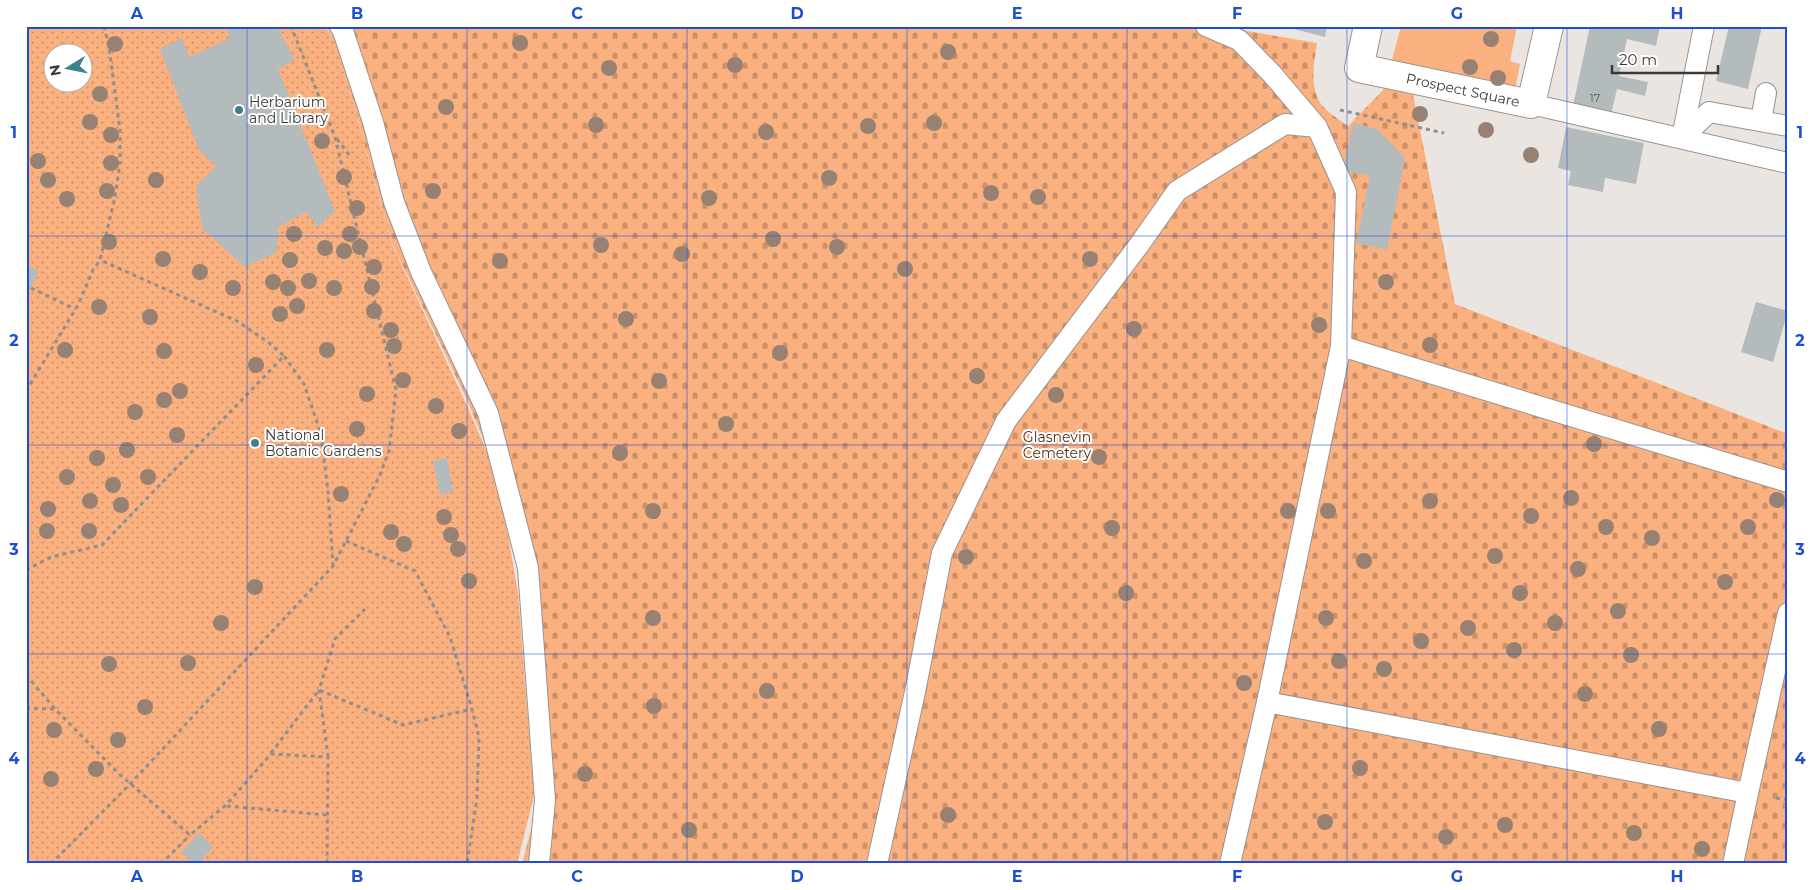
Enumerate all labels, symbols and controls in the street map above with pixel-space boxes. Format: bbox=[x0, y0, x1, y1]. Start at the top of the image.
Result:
text: A bbox=[130, 4, 144, 23]
text: B bbox=[351, 4, 363, 23]
text: C bbox=[571, 4, 583, 23]
text: D bbox=[790, 4, 804, 23]
text: E bbox=[1012, 4, 1022, 23]
text: F bbox=[1232, 4, 1242, 23]
text: G bbox=[1451, 4, 1463, 23]
text: H bbox=[1671, 4, 1683, 23]
north arrow bbox=[42, 42, 92, 92]
scale bar bbox=[1612, 42, 1718, 74]
text: 20 m bbox=[1619, 50, 1657, 69]
text: N bbox=[45, 63, 65, 77]
street label: Prospect Square bbox=[1405, 69, 1521, 111]
house number: 17 bbox=[1590, 91, 1600, 105]
place label: Herbarium and Library bbox=[249, 93, 328, 127]
marker: Herbarium and Library bbox=[233, 104, 245, 116]
text: 1 bbox=[11, 123, 17, 142]
text: 1 bbox=[1797, 123, 1803, 142]
text: 2 bbox=[9, 331, 19, 350]
text: 2 bbox=[1795, 331, 1805, 350]
place label: National Botanic Gardens bbox=[265, 426, 382, 460]
park label: Glasnevin Cemetery bbox=[1023, 428, 1092, 462]
marker: National Botanic Gardens bbox=[249, 437, 261, 449]
text: 3 bbox=[8, 540, 19, 559]
text: 3 bbox=[1794, 540, 1805, 559]
text: 4 bbox=[8, 749, 20, 768]
text: 4 bbox=[1794, 749, 1806, 768]
text: A bbox=[130, 867, 144, 886]
text: B bbox=[351, 867, 363, 886]
text: C bbox=[571, 867, 583, 886]
text: D bbox=[790, 867, 804, 886]
text: E bbox=[1012, 867, 1022, 886]
text: F bbox=[1232, 867, 1242, 886]
text: G bbox=[1451, 867, 1463, 886]
text: H bbox=[1671, 867, 1683, 886]

